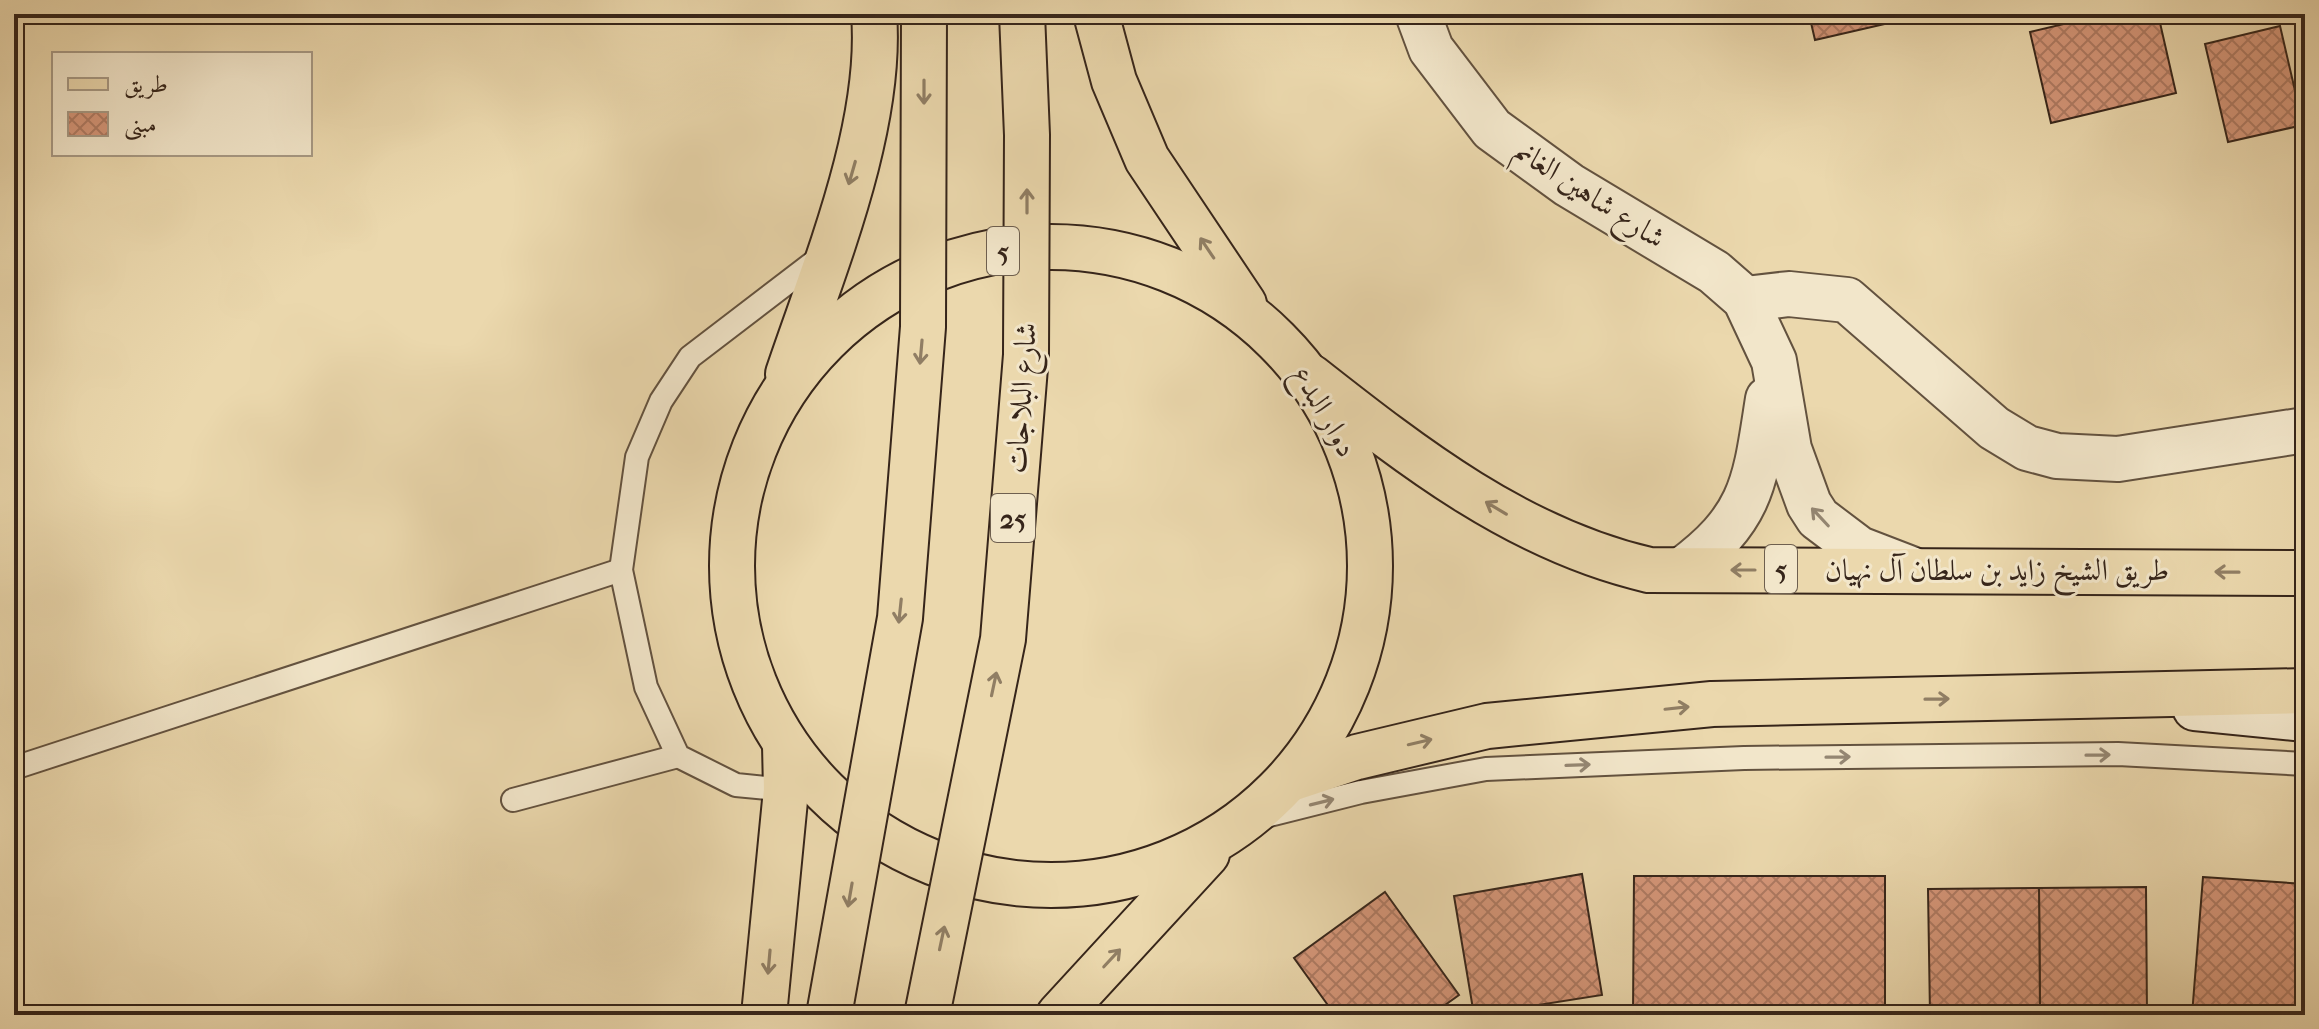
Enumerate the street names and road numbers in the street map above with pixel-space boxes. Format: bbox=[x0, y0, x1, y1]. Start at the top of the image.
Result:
street label: شارع شاهين الغانم bbox=[1503, 133, 1672, 263]
road number: 5 bbox=[987, 227, 1019, 275]
street label: شارع البلاجات bbox=[999, 321, 1051, 475]
street label: دوار البدع bbox=[1278, 359, 1365, 467]
road number: 25 bbox=[991, 494, 1035, 542]
road number: 5 bbox=[1765, 545, 1797, 593]
street label: طريق الشيخ زايد بن سلطان آل نهيان bbox=[1825, 552, 2169, 597]

